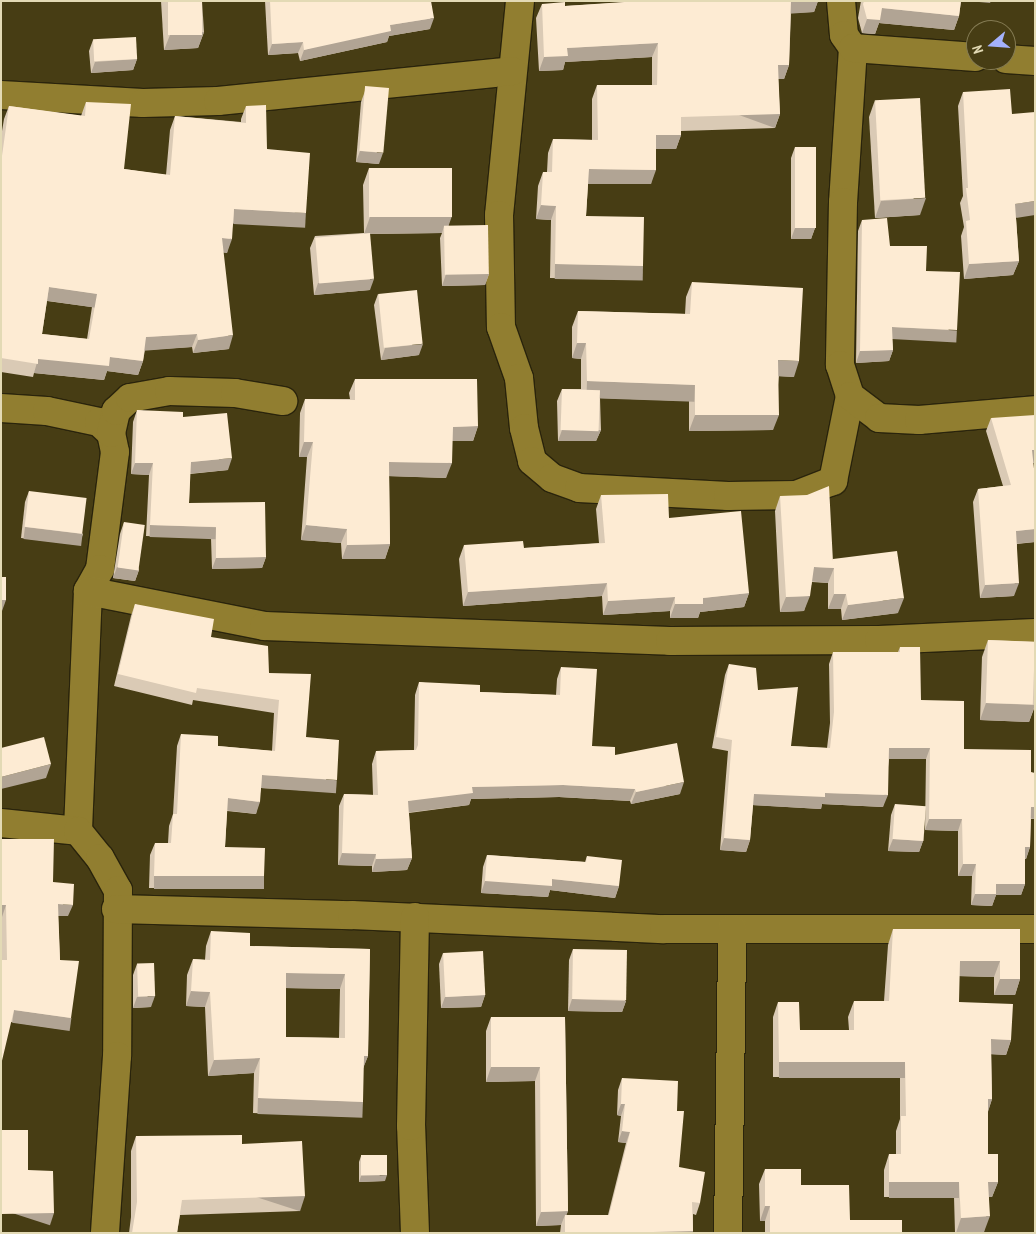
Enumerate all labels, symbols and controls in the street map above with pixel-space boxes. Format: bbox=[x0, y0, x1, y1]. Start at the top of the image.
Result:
north arrow bbox=[966, 20, 1016, 70]
text: N bbox=[968, 43, 987, 56]

